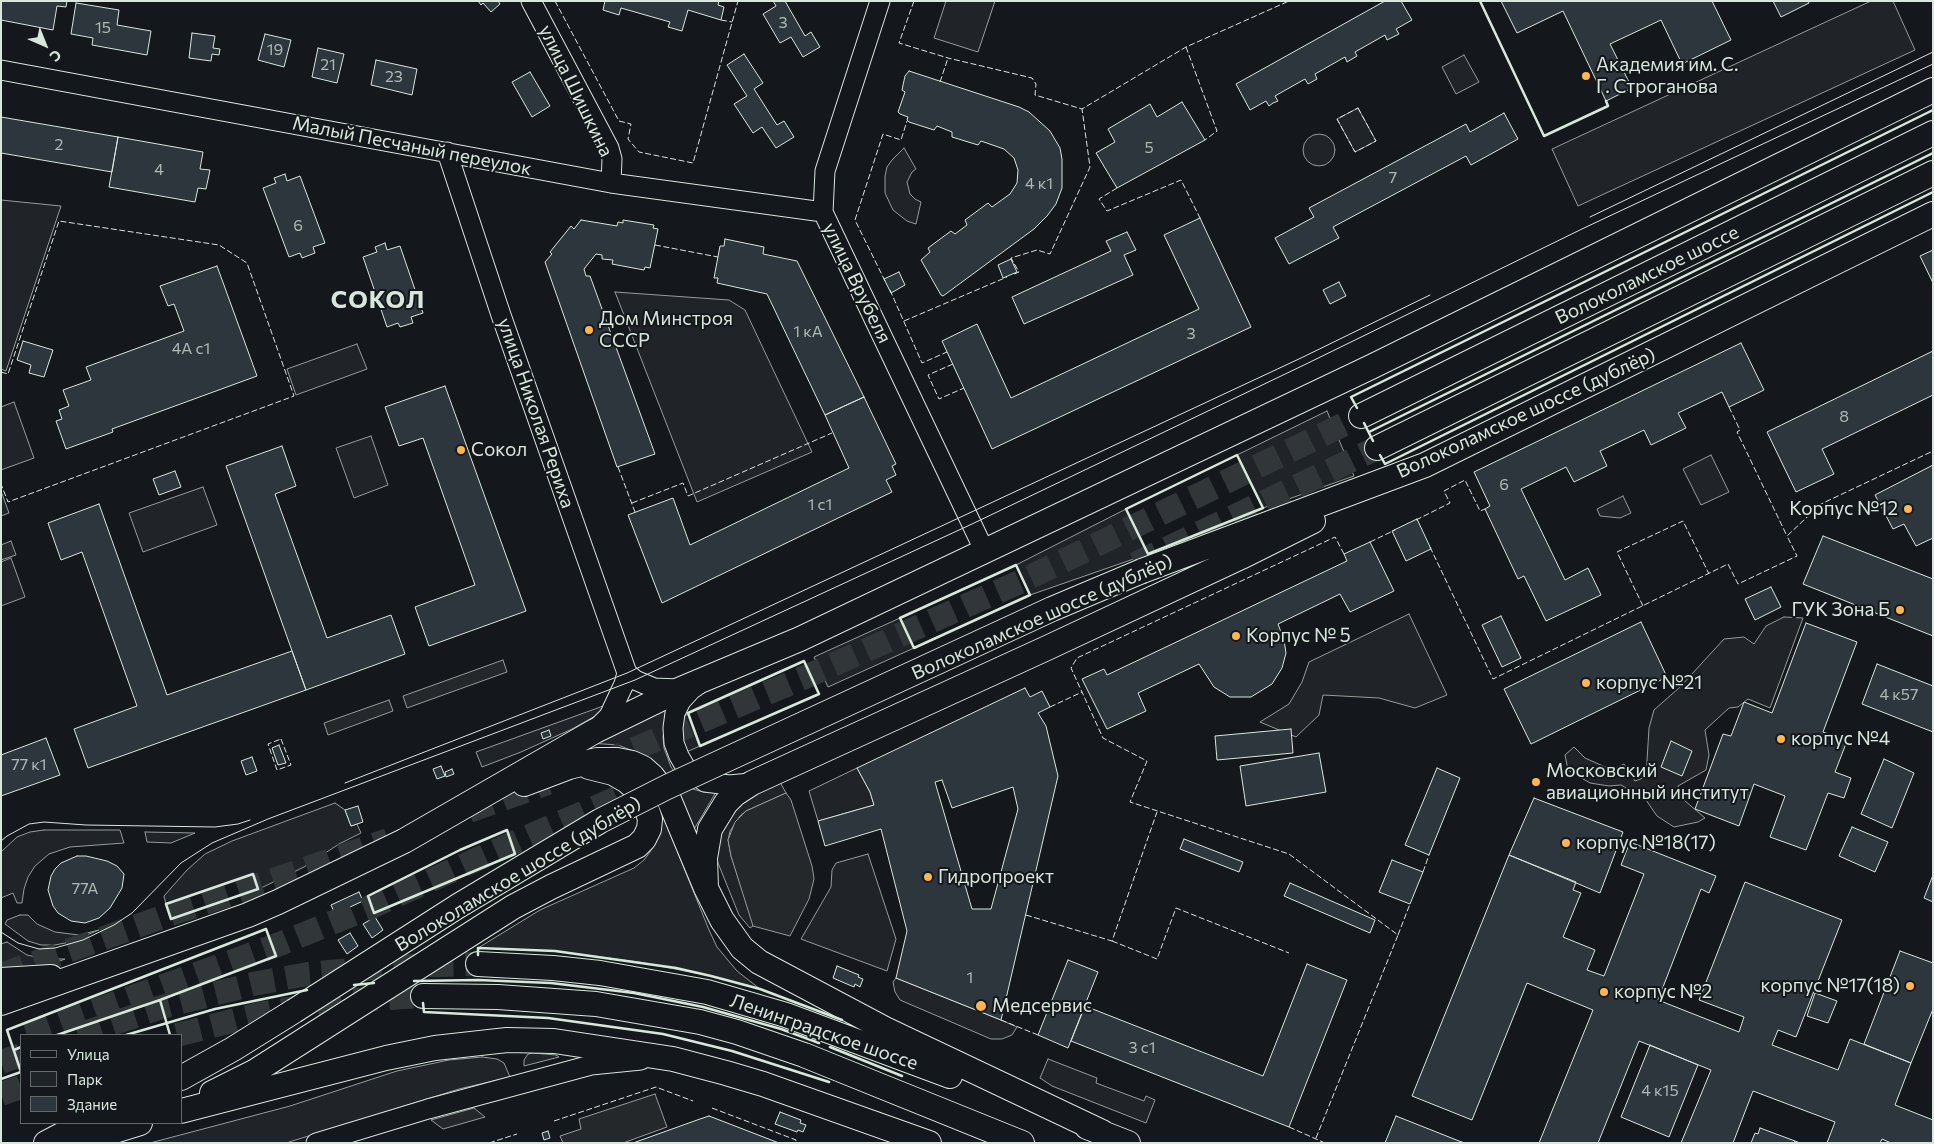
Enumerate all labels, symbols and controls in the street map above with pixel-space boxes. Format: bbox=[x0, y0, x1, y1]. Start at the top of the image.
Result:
house number: 3 bbox=[778, 13, 788, 33]
house number: 15 bbox=[95, 18, 111, 38]
north arrow bbox=[20, 20, 70, 70]
street label: улица Шишкина bbox=[534, 21, 618, 161]
house number: 19 bbox=[267, 40, 283, 60]
text: С bbox=[46, 47, 65, 66]
place label: Академия им. С. Г. Строганова bbox=[1596, 54, 1738, 98]
house number: 21 bbox=[320, 55, 336, 75]
house number: 23 bbox=[385, 67, 403, 87]
marker: Академия им. С. Г. Строганова bbox=[1580, 70, 1592, 82]
street label: Малый Песчаный переулок bbox=[290, 112, 534, 180]
house number: 2 bbox=[55, 135, 63, 155]
house number: 5 bbox=[1144, 138, 1154, 158]
house number: 4 bbox=[154, 160, 164, 180]
house number: 7 bbox=[1389, 168, 1397, 188]
house number: 4 к1 bbox=[1025, 174, 1053, 194]
house number: 6 bbox=[293, 216, 303, 236]
street label: улица Врубеля bbox=[818, 219, 896, 347]
street label: Волоколамское шоссе bbox=[1552, 221, 1742, 329]
district label: СОКОЛ bbox=[330, 286, 426, 314]
place label: Дом Минстроя СССР bbox=[599, 308, 733, 352]
street label: улица Николая Рериха bbox=[493, 315, 579, 511]
house number: 1 кА bbox=[793, 322, 823, 342]
marker: Дом Минстроя СССР bbox=[583, 324, 595, 336]
house number: 3 bbox=[1186, 324, 1196, 344]
house number: 4А с1 bbox=[172, 339, 210, 359]
street label: Волоколамское шоссе (дублёр) bbox=[1393, 343, 1659, 483]
house number: 8 bbox=[1839, 407, 1849, 427]
place label: Сокол bbox=[471, 439, 527, 461]
marker: Сокол bbox=[455, 444, 467, 456]
house number: 6 bbox=[1499, 475, 1509, 495]
house number: 1 с1 bbox=[808, 495, 832, 515]
place label: Корпус №12 bbox=[1789, 498, 1898, 520]
marker: Корпус №12 bbox=[1902, 503, 1914, 515]
street label: Волоколамское шоссе (дублёр) bbox=[908, 549, 1176, 685]
place label: ГУК Зона Б bbox=[1792, 599, 1890, 621]
marker: ГУК Зона Б bbox=[1894, 604, 1906, 616]
place label: Корпус № 5 bbox=[1246, 625, 1351, 647]
marker: Корпус № 5 bbox=[1230, 630, 1242, 642]
place label: корпус №21 bbox=[1596, 672, 1702, 694]
marker: корпус №21 bbox=[1580, 677, 1592, 689]
house number: 4 к57 bbox=[1880, 685, 1918, 705]
place label: корпус №4 bbox=[1791, 728, 1890, 750]
marker: корпус №4 bbox=[1775, 733, 1787, 745]
house number: 77 к1 bbox=[11, 755, 47, 775]
place label: Московский авиационный институт bbox=[1546, 760, 1749, 804]
marker: Московский авиационный институт bbox=[1530, 776, 1542, 788]
street label: Волоколамское шоссе (дублёр) bbox=[391, 791, 645, 957]
place label: корпус №18(17) bbox=[1576, 832, 1716, 854]
marker: корпус №18(17) bbox=[1560, 837, 1572, 849]
place label: Гидропроект bbox=[938, 866, 1054, 888]
marker: Гидропроект bbox=[922, 871, 934, 883]
house number: 77А bbox=[72, 879, 98, 899]
house number: 1 bbox=[967, 968, 973, 988]
place label: корпус №17(18) bbox=[1761, 975, 1900, 997]
marker: корпус №17(18) bbox=[1904, 980, 1916, 992]
place label: корпус №2 bbox=[1614, 981, 1712, 1003]
marker: корпус №2 bbox=[1598, 986, 1610, 998]
street label: Ленинградское шоссе bbox=[727, 989, 921, 1075]
place label: Медсервис bbox=[992, 995, 1092, 1017]
marker: Медсервис bbox=[974, 999, 988, 1013]
legend bbox=[20, 1034, 182, 1124]
house number: 3 с1 bbox=[1129, 1038, 1155, 1058]
text: Улица bbox=[67, 1045, 109, 1063]
text: Парк bbox=[67, 1070, 103, 1088]
house number: 4 к15 bbox=[1641, 1081, 1679, 1101]
text: Здание bbox=[67, 1095, 117, 1113]

